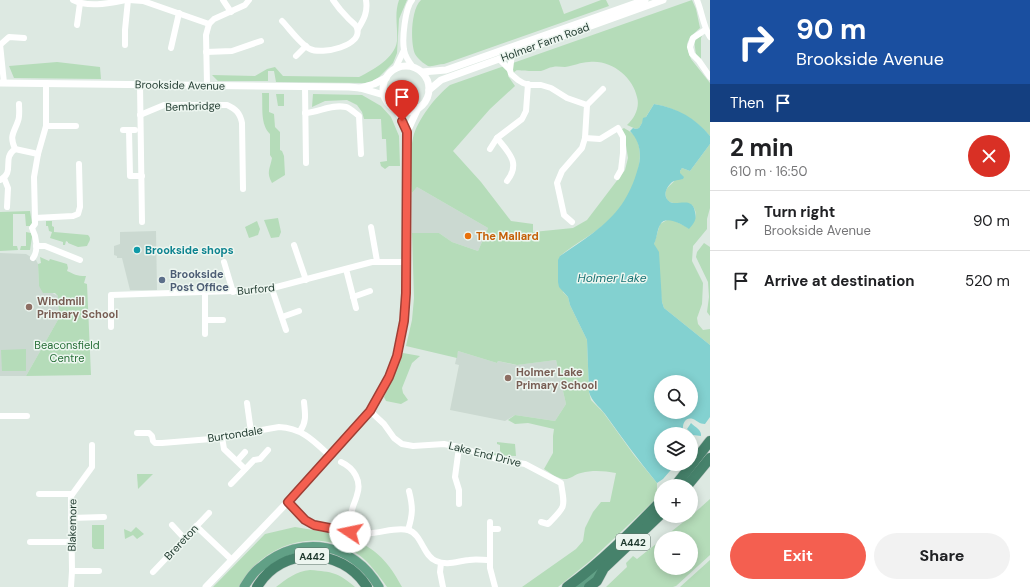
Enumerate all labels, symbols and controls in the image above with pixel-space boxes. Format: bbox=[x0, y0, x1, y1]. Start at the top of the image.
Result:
text: 90 m bbox=[796, 11, 866, 48]
icon: right bbox=[730, 16, 782, 68]
street label: Holmer Farm Road bbox=[499, 19, 591, 65]
text: Brookside Avenue bbox=[796, 47, 944, 71]
street label: Brookside Avenue bbox=[135, 77, 225, 93]
pin bbox=[385, 80, 419, 121]
icon: arrive bbox=[391, 86, 413, 108]
icon: arrive bbox=[772, 92, 794, 114]
text: Then bbox=[730, 93, 764, 113]
street label: Bembridge bbox=[165, 98, 221, 114]
text: 2 min bbox=[730, 132, 793, 163]
button: close bbox=[968, 135, 1010, 177]
text: 610 m · 16:50 bbox=[730, 163, 807, 180]
text: Turn right bbox=[764, 202, 835, 222]
icon: right bbox=[730, 210, 752, 232]
text: 90 m bbox=[973, 211, 1010, 231]
text: Brookside Avenue bbox=[764, 222, 871, 239]
place label: The Mallard bbox=[476, 229, 539, 243]
marker: The Mallard bbox=[463, 231, 473, 241]
place label: Brookside shops bbox=[145, 243, 234, 257]
marker: Brookside shops bbox=[132, 245, 142, 255]
place label: Brookside Post Office bbox=[170, 267, 229, 294]
water label: Holmer Lake bbox=[578, 270, 647, 286]
icon: arrive bbox=[730, 270, 752, 292]
text: Arrive at destination bbox=[764, 271, 915, 291]
text: 520 m bbox=[965, 271, 1010, 291]
marker: Brookside Post Office bbox=[157, 275, 167, 285]
street label: Burford bbox=[236, 280, 276, 298]
place label: Windmill Primary School bbox=[37, 294, 118, 321]
marker: Windmill Primary School bbox=[24, 302, 34, 312]
park label: Beaconsfield Centre bbox=[34, 338, 100, 365]
place label: Holmer Lake Primary School bbox=[516, 365, 597, 392]
marker: Holmer Lake Primary School bbox=[503, 373, 513, 383]
map controls bbox=[654, 375, 698, 575]
button: search bbox=[654, 375, 698, 419]
street label: Burtondale bbox=[206, 423, 264, 445]
button: layers bbox=[654, 427, 698, 471]
street label: Lake End Drive bbox=[447, 438, 523, 470]
button: + bbox=[654, 479, 698, 523]
street label: Blakemore bbox=[65, 498, 79, 552]
position arrow bbox=[329, 511, 371, 553]
street label: Brereton bbox=[161, 521, 201, 563]
button: − bbox=[654, 531, 698, 575]
button: Exit bbox=[730, 533, 866, 579]
button: Share bbox=[874, 533, 1010, 579]
road number: A442 bbox=[616, 534, 650, 550]
road number: A442 bbox=[295, 548, 329, 564]

